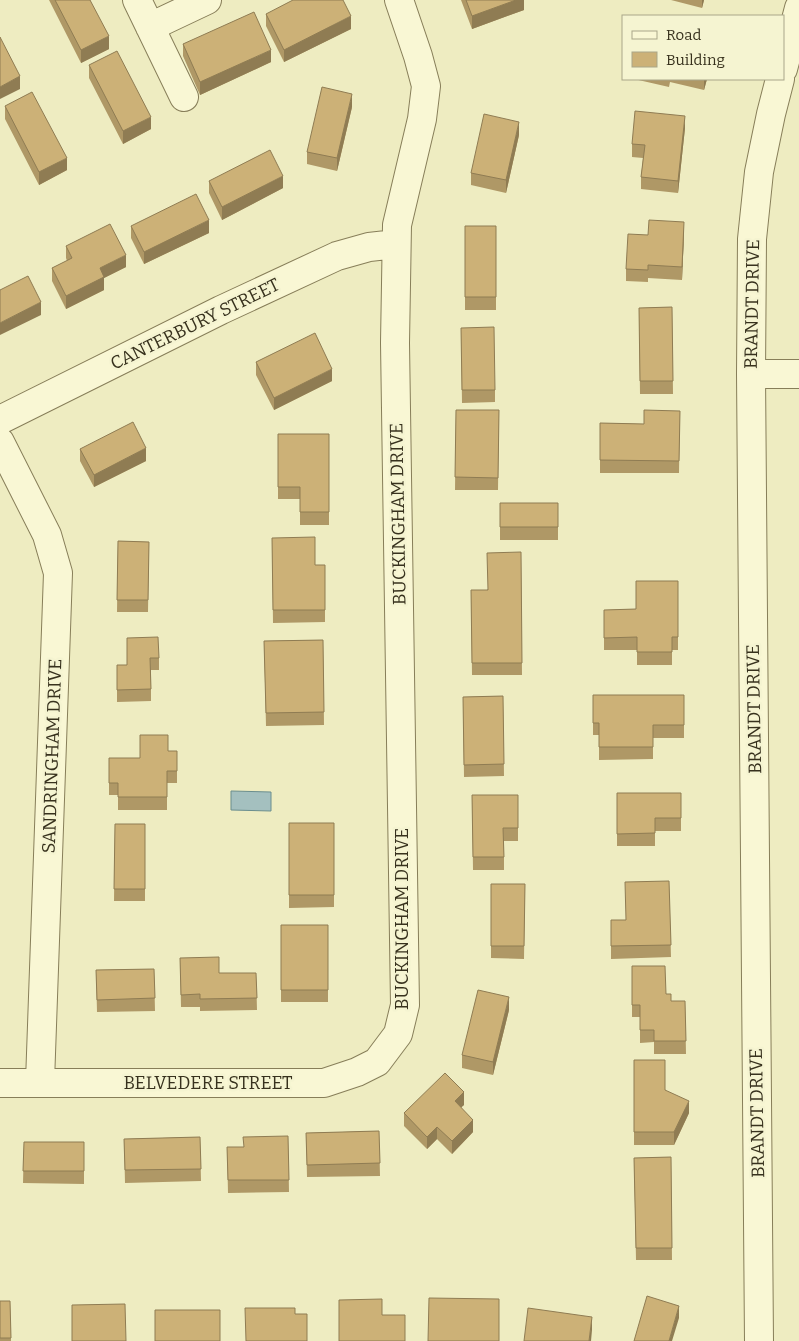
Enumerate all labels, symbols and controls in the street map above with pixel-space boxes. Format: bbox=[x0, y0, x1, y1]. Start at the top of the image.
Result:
legend bbox=[622, 15, 784, 80]
text: Road bbox=[666, 26, 701, 44]
text: Building bbox=[666, 51, 725, 69]
street label: BRANDT DRIVE bbox=[740, 239, 764, 369]
street label: CANTERBURY STREET bbox=[107, 273, 284, 375]
street label: BUCKINGHAM DRIVE bbox=[385, 423, 411, 605]
street label: BRANDT DRIVE bbox=[742, 644, 766, 774]
street label: SANDRINGHAM DRIVE bbox=[38, 658, 66, 854]
street label: BUCKINGHAM DRIVE bbox=[391, 828, 413, 1010]
street label: BRANDT DRIVE bbox=[745, 1048, 769, 1178]
street label: BELVEDERE STREET bbox=[123, 1072, 293, 1094]

